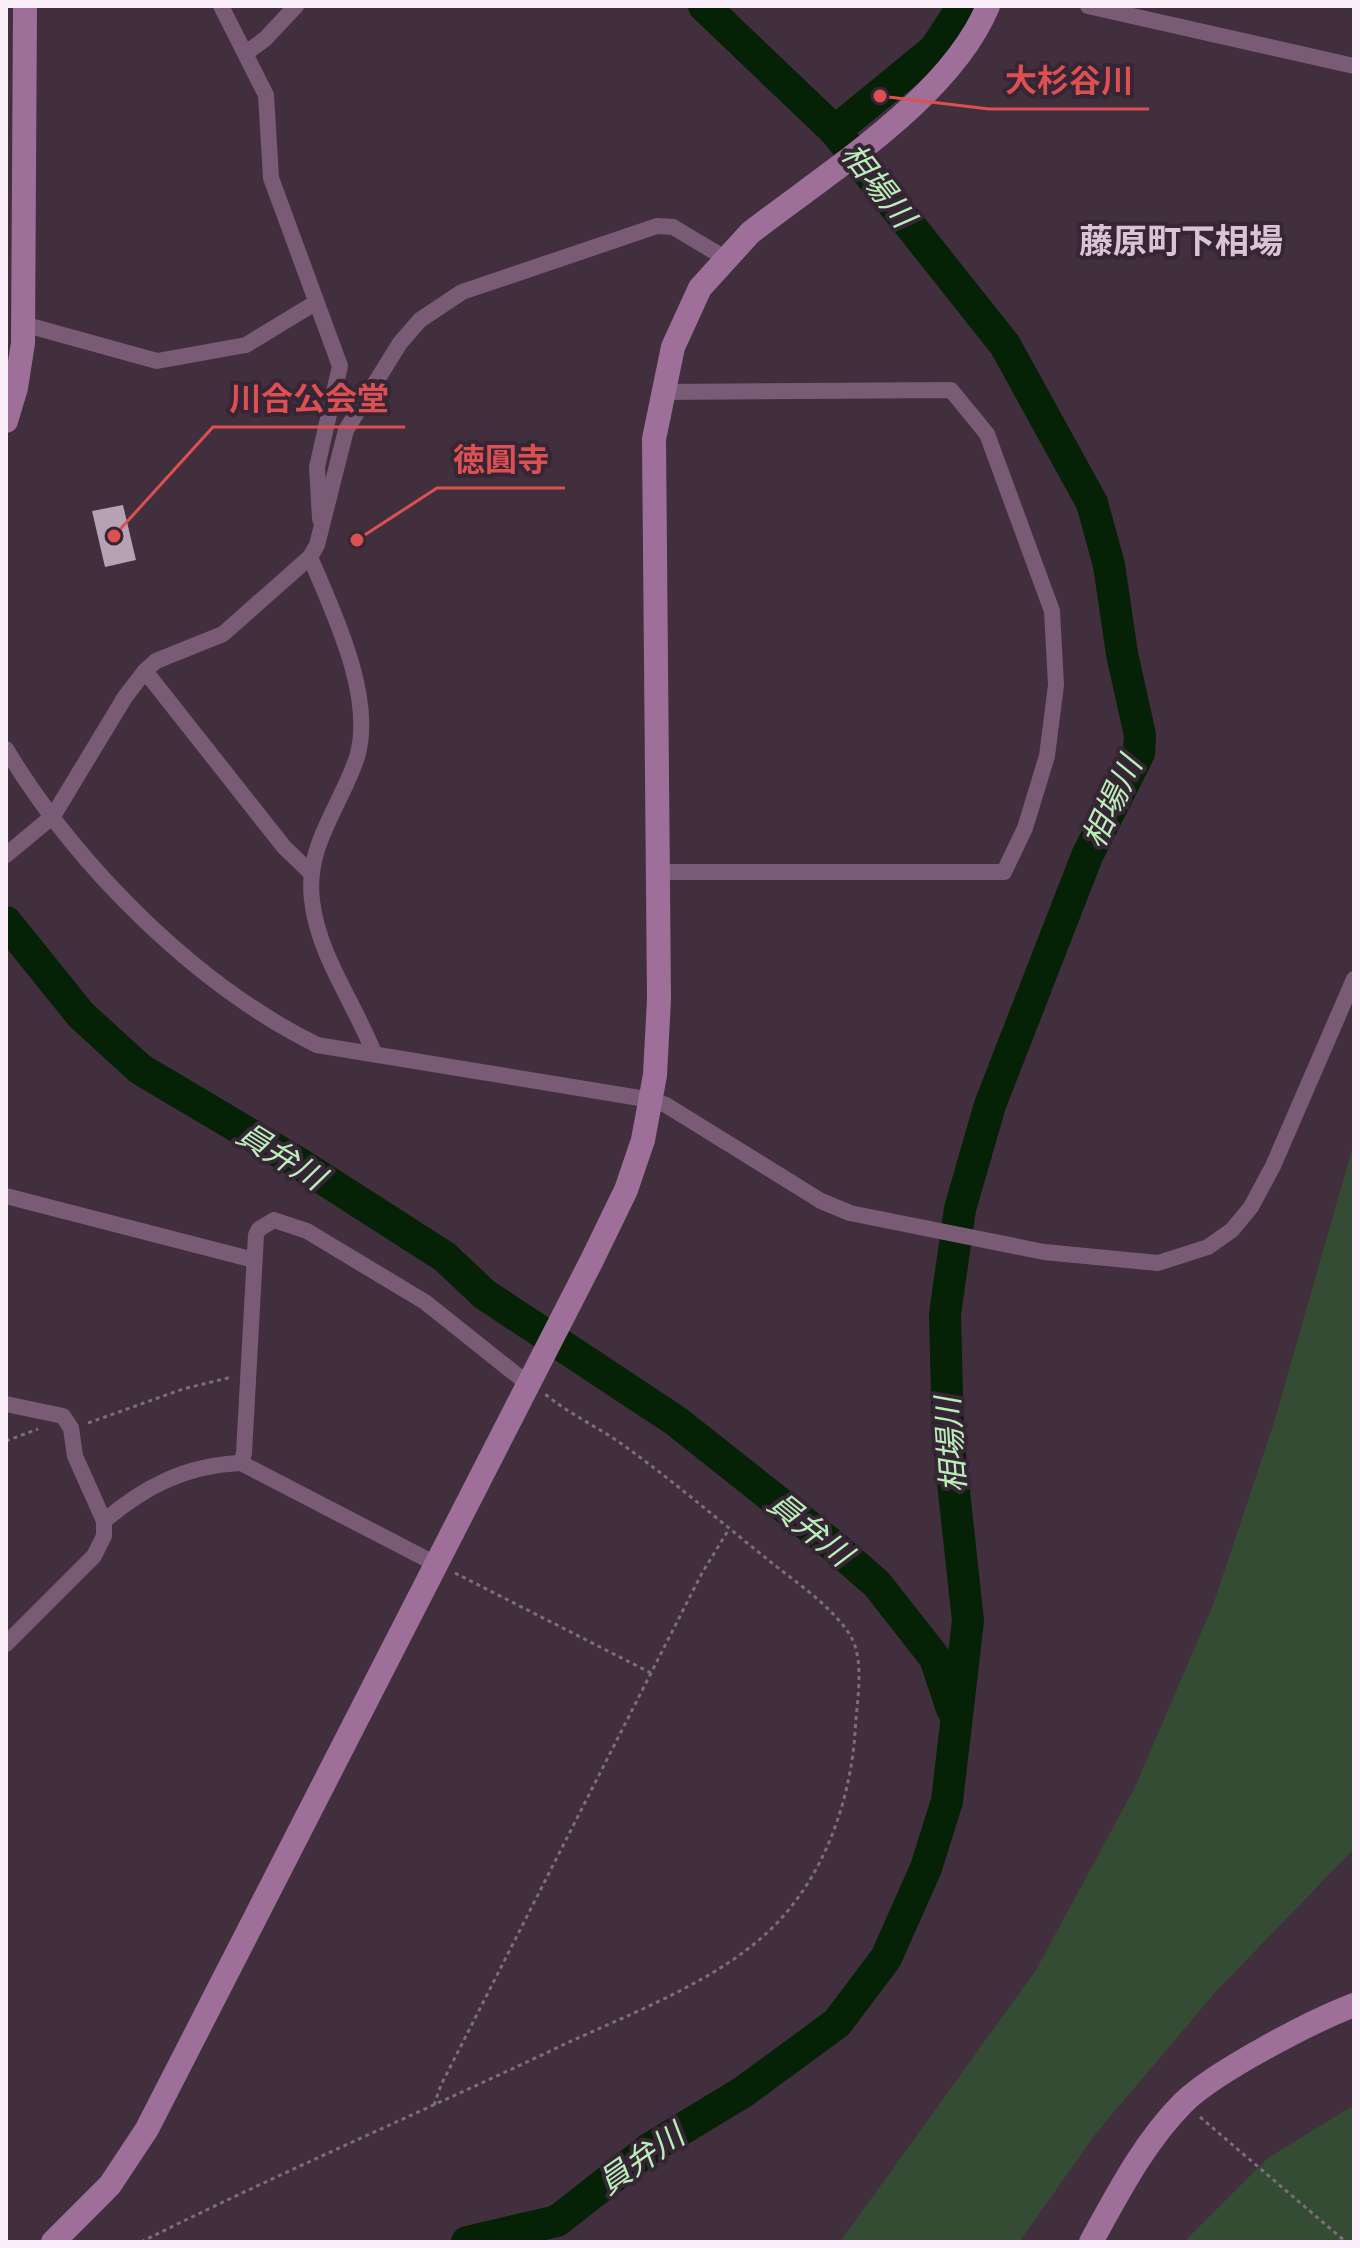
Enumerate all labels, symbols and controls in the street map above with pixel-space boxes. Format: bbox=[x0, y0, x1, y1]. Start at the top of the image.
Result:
callout: 大杉谷川 bbox=[989, 53, 1149, 109]
text: 大杉谷川 bbox=[1005, 60, 1133, 100]
water label: 相場川 bbox=[833, 134, 926, 237]
district label: 藤原町下相場 bbox=[1079, 219, 1283, 262]
callout: 川合公会堂 bbox=[213, 371, 405, 427]
text: 川合公会堂 bbox=[229, 378, 389, 418]
callout: 徳圓寺 bbox=[437, 432, 565, 488]
text: 徳圓寺 bbox=[453, 439, 549, 479]
water label: 相場川 bbox=[1073, 747, 1151, 854]
water label: 員弁川 bbox=[230, 1113, 335, 1199]
water label: 相場川 bbox=[926, 1393, 973, 1494]
water label: 員弁川 bbox=[761, 1482, 863, 1576]
water label: 員弁川 bbox=[590, 2113, 694, 2202]

